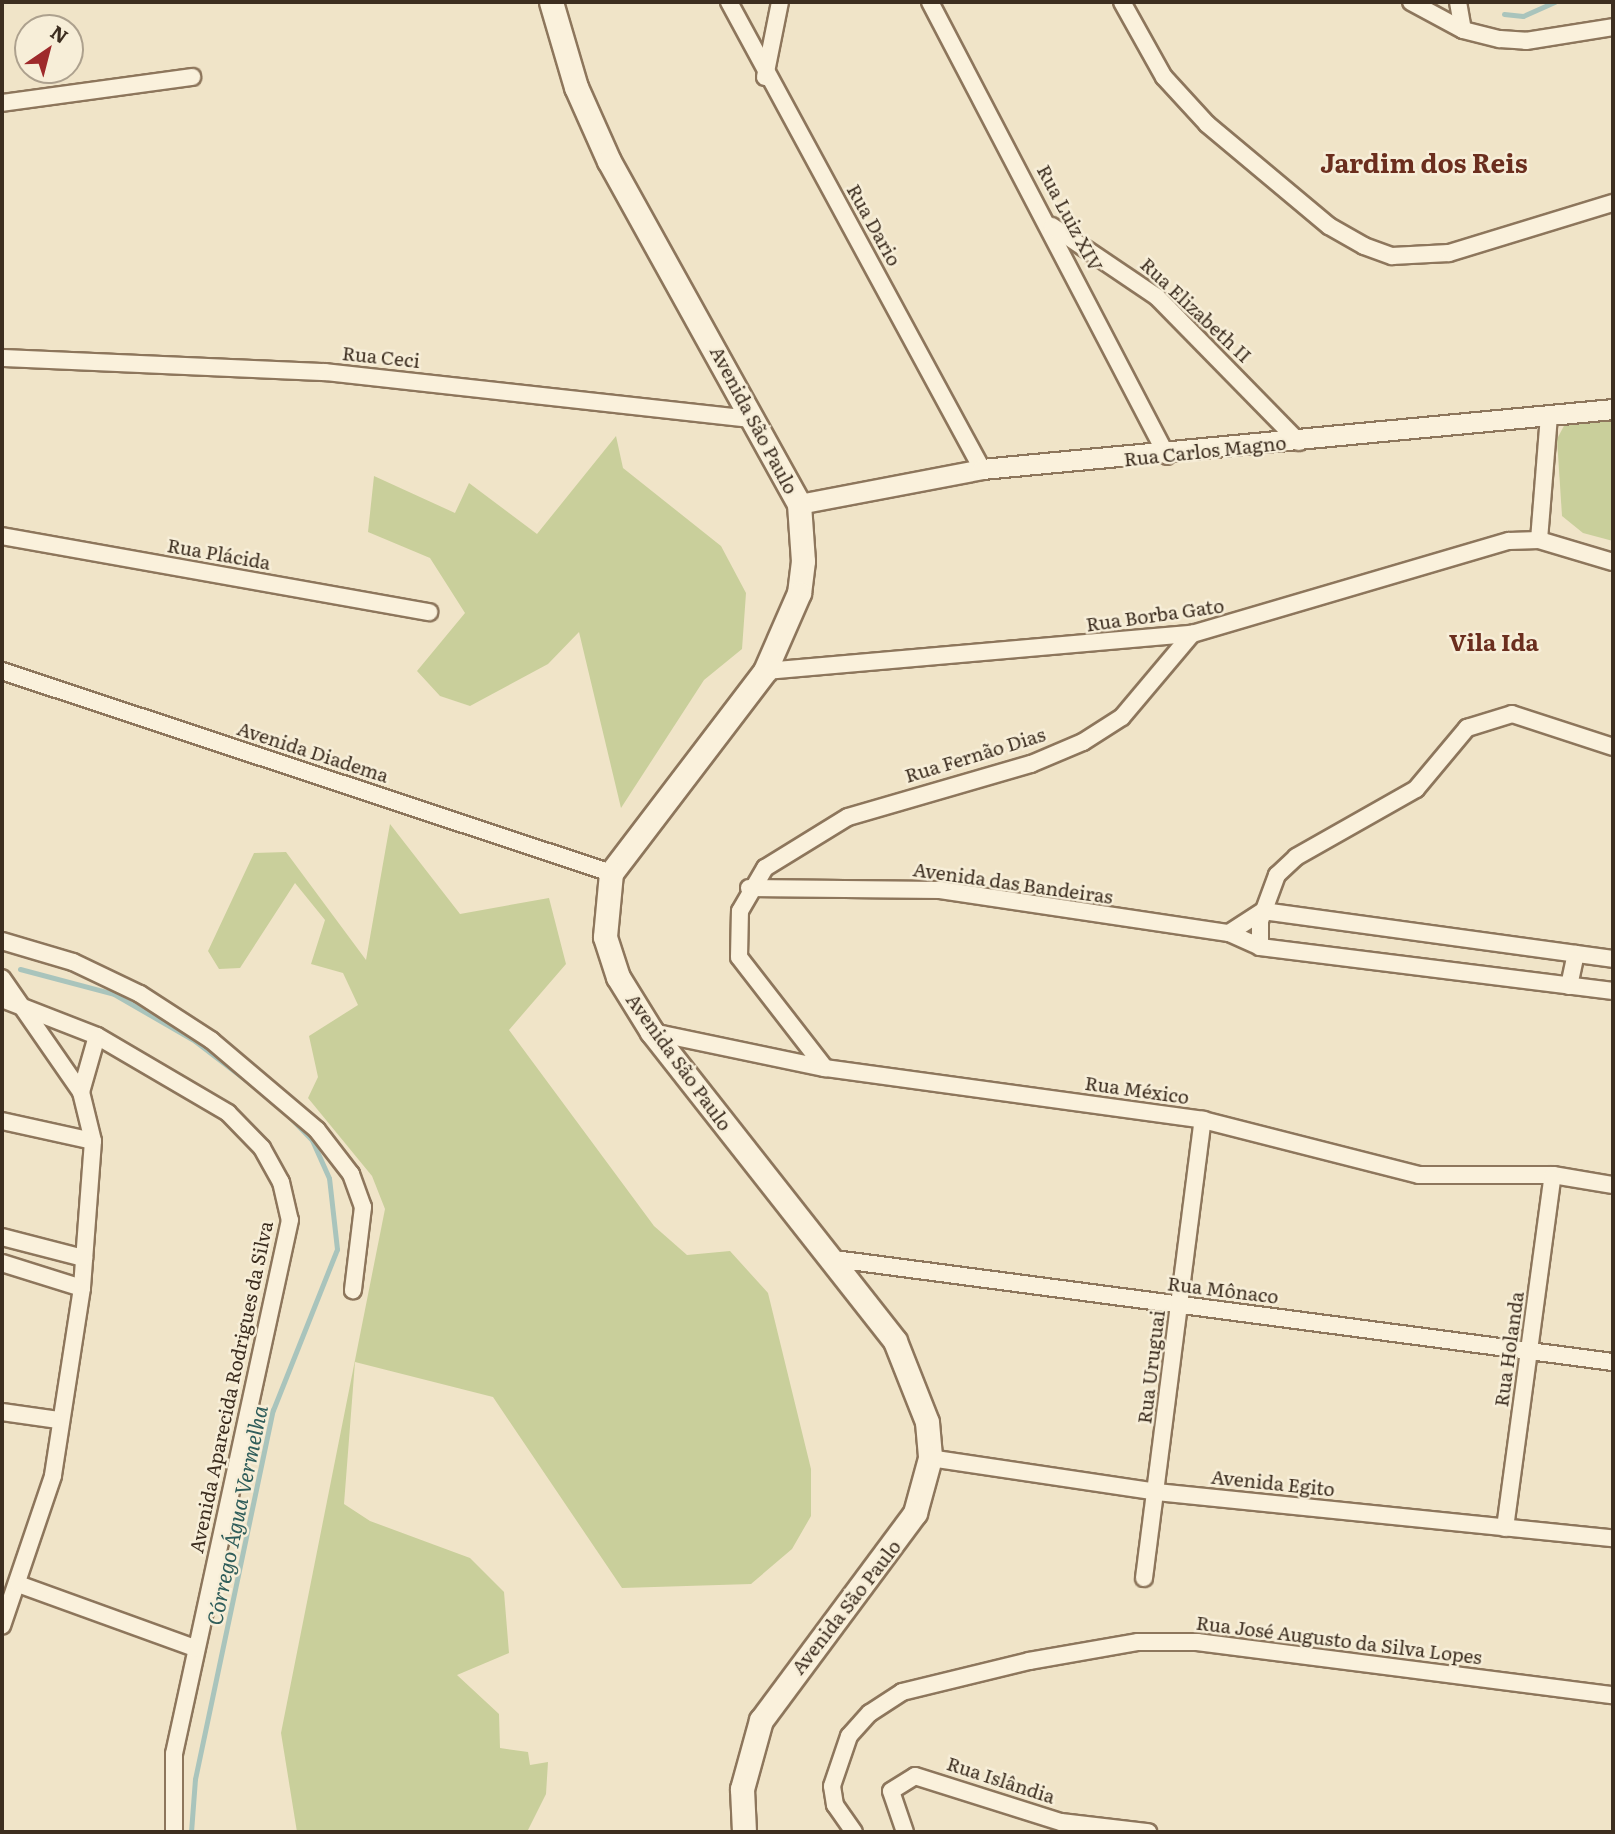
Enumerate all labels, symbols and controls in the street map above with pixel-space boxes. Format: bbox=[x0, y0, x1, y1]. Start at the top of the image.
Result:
north arrow bbox=[14, 14, 84, 84]
text: N bbox=[45, 17, 74, 49]
district label: Jardim dos Reis bbox=[1320, 146, 1528, 178]
street label: Rua Luiz XIV bbox=[1032, 161, 1108, 275]
street label: Rua Dario bbox=[842, 180, 906, 270]
street label: Rua Elizabeth II bbox=[1136, 253, 1256, 367]
street label: Rua Ceci bbox=[341, 342, 421, 372]
street label: Avenida São Paulo bbox=[705, 342, 803, 498]
street label: Rua Carlos Magno bbox=[1123, 431, 1287, 471]
street label: Rua Plácida bbox=[166, 534, 272, 574]
street label: Rua Borba Gato bbox=[1084, 594, 1226, 636]
district label: Vila Ida bbox=[1449, 627, 1539, 655]
street label: Avenida Diadema bbox=[234, 717, 392, 787]
street label: Rua Fernão Dias bbox=[902, 723, 1048, 787]
street label: Avenida das Bandeiras bbox=[912, 858, 1114, 908]
street label: Avenida São Paulo bbox=[622, 989, 736, 1135]
street label: Rua México bbox=[1083, 1071, 1191, 1109]
street label: Avenida Aparecida Rodrigues da Silva bbox=[185, 1219, 277, 1555]
street label: Rua Mônaco bbox=[1166, 1272, 1280, 1308]
street label: Rua Holanda bbox=[1490, 1290, 1528, 1408]
street label: Rua Uruguai bbox=[1133, 1309, 1169, 1425]
water label: Córrego Água Vermelha bbox=[200, 1403, 272, 1627]
street label: Avenida Egito bbox=[1210, 1465, 1336, 1501]
street label: Avenida São Paulo bbox=[787, 1535, 905, 1679]
street label: Rua José Augusto da Silva Lopes bbox=[1195, 1611, 1483, 1669]
street label: Rua Islândia bbox=[944, 1752, 1058, 1808]

